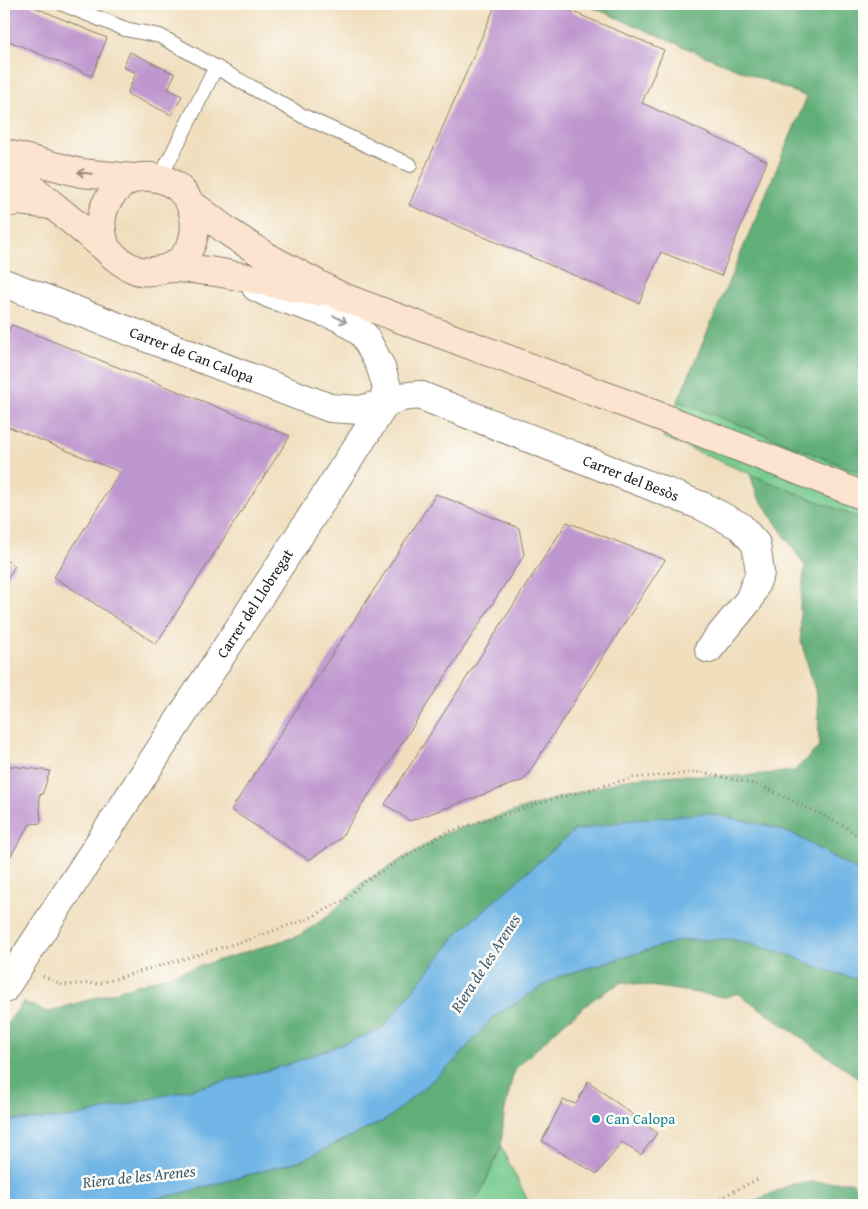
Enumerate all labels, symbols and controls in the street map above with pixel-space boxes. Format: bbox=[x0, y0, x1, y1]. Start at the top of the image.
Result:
one-way arrow bbox=[77, 168, 93, 178]
one-way arrow bbox=[332, 315, 347, 324]
street label: Carrer de Can Calopa bbox=[127, 321, 257, 388]
street label: Carrer del Besòs bbox=[580, 449, 682, 506]
street label: Carrer del Llobregat bbox=[211, 544, 298, 662]
water label: Riera de les Arenes bbox=[444, 909, 526, 1018]
place label: Can Calopa bbox=[606, 1108, 675, 1129]
marker: Can Calopa bbox=[590, 1113, 602, 1125]
water label: Riera de les Arenes bbox=[80, 1158, 197, 1194]

